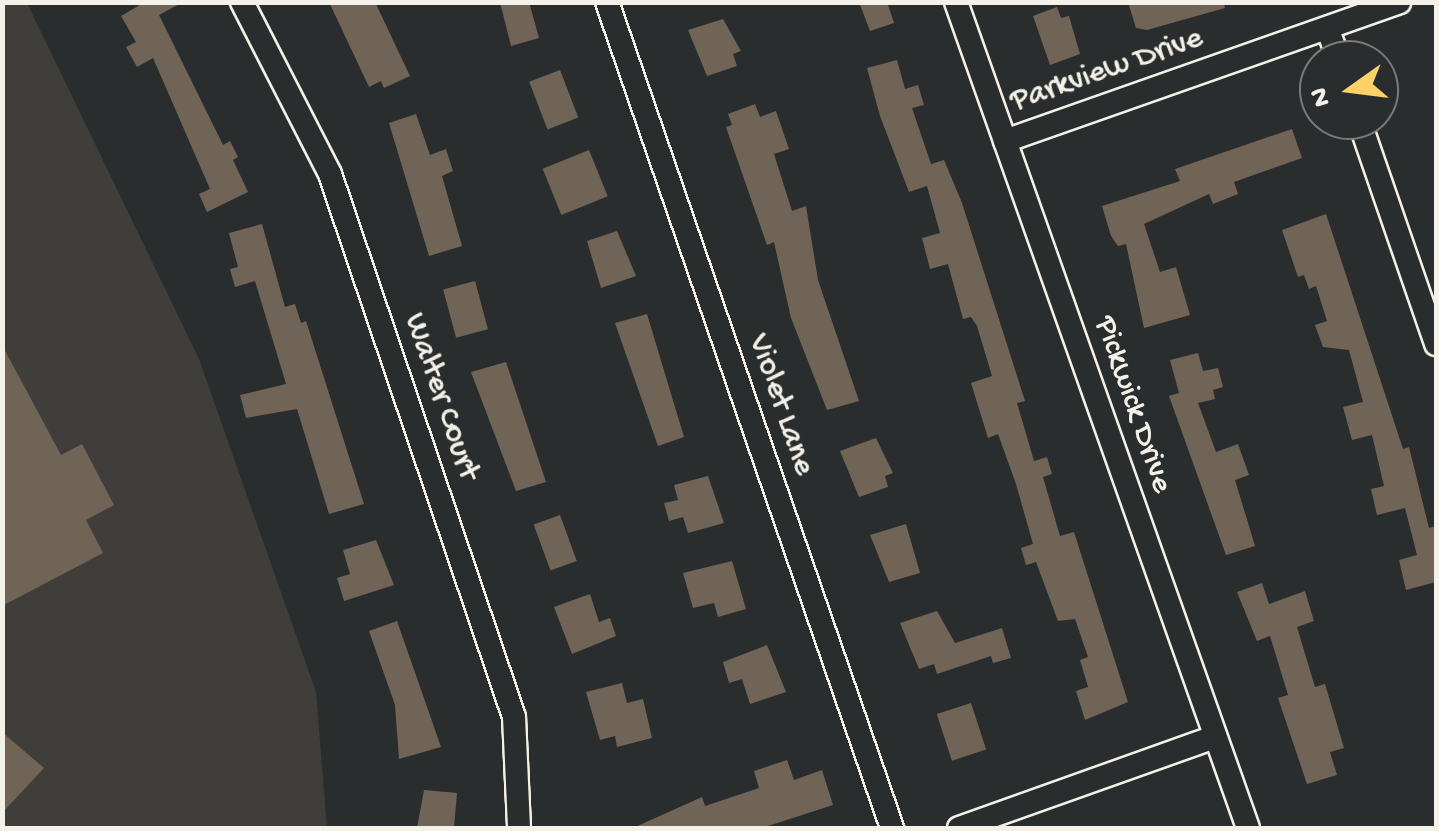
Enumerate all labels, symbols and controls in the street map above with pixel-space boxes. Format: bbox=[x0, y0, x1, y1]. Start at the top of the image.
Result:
street label: Parkview Drive bbox=[1006, 20, 1208, 122]
north arrow bbox=[1299, 40, 1399, 140]
text: N bbox=[1303, 84, 1340, 110]
street label: Walter Court bbox=[394, 309, 486, 485]
street label: Pickwick Drive bbox=[1084, 312, 1180, 498]
street label: Violet Lane bbox=[738, 329, 822, 481]

